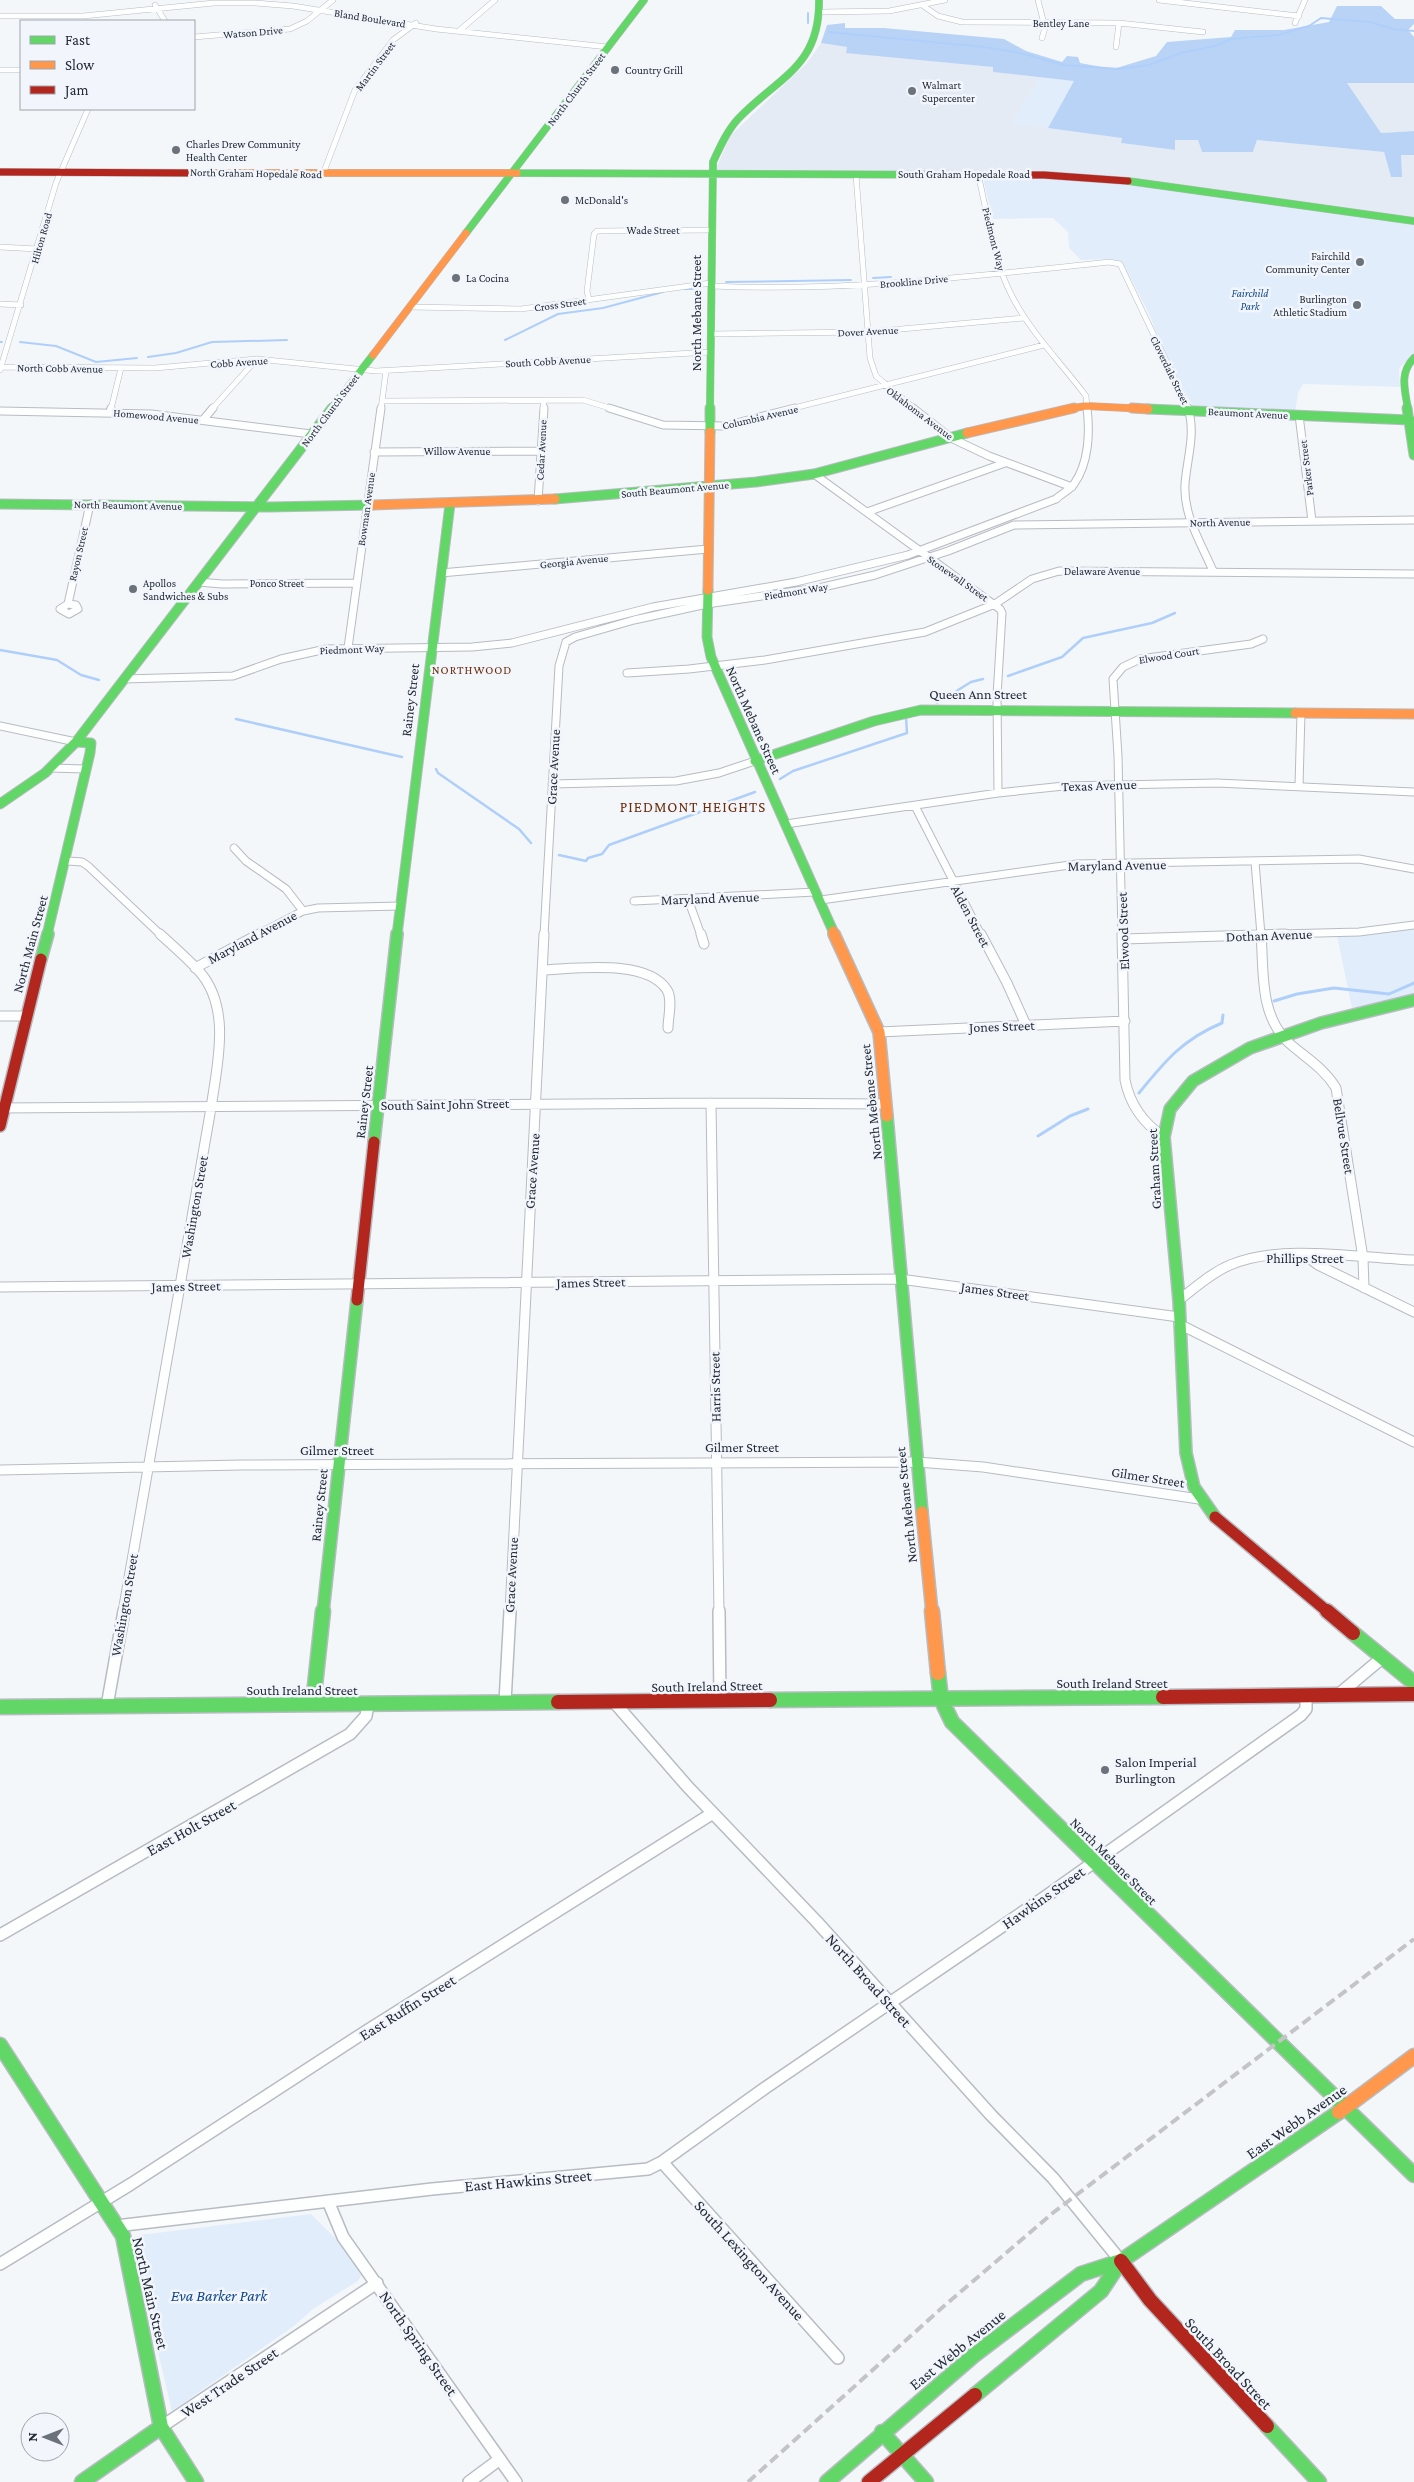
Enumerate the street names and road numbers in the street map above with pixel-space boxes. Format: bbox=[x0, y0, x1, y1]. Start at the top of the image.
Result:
street label: Bland Boulevard bbox=[333, 6, 407, 30]
street label: Bentley Lane bbox=[1033, 17, 1089, 30]
street label: Watson Drive bbox=[223, 23, 284, 41]
street label: Martin Street bbox=[353, 39, 398, 93]
street label: North Church Street bbox=[545, 50, 608, 128]
street label: North Graham Hopedale Road bbox=[190, 166, 322, 181]
street label: South Graham Hopedale Road bbox=[898, 168, 1030, 181]
street label: Piedmont Way bbox=[979, 206, 1008, 273]
street label: Hilton Road bbox=[28, 211, 54, 265]
street label: Wade Street bbox=[626, 224, 680, 236]
street label: North Mebane Street bbox=[688, 254, 704, 371]
street label: Brookline Drive bbox=[879, 272, 949, 290]
street label: Cross Street bbox=[533, 294, 587, 314]
street label: Dover Avenue bbox=[837, 323, 899, 339]
street label: Cloverdale Street bbox=[1148, 334, 1192, 407]
street label: South Cobb Avenue bbox=[505, 353, 591, 369]
street label: Cobb Avenue bbox=[210, 354, 268, 370]
street label: North Cobb Avenue bbox=[17, 361, 103, 375]
street label: North Church Street bbox=[299, 371, 362, 449]
street label: Oklahoma Avenue bbox=[884, 384, 956, 442]
street label: Columbia Avenue bbox=[721, 402, 799, 432]
street label: Beaumont Avenue bbox=[1208, 405, 1288, 421]
street label: Homewood Avenue bbox=[113, 406, 199, 426]
street label: Cedar Avenue bbox=[533, 419, 549, 481]
street label: Parker Street bbox=[1297, 439, 1315, 497]
street label: Willow Avenue bbox=[424, 445, 490, 457]
street label: Bowman Avenue bbox=[355, 471, 377, 546]
street label: South Beaumont Avenue bbox=[621, 478, 730, 500]
street label: North Beaumont Avenue bbox=[74, 498, 182, 512]
street label: North Avenue bbox=[1190, 515, 1251, 529]
street label: Rayon Street bbox=[66, 525, 91, 582]
street label: Georgia Avenue bbox=[539, 551, 609, 572]
street label: Stonewall Street bbox=[925, 553, 991, 604]
street label: Delaware Avenue bbox=[1064, 565, 1140, 577]
street label: Ponco Street bbox=[250, 577, 305, 589]
street label: Piedmont Way bbox=[763, 580, 830, 603]
street label: Piedmont Way bbox=[319, 642, 385, 657]
street label: Elwood Court bbox=[1138, 644, 1200, 666]
street label: Rainey Street bbox=[398, 662, 422, 737]
street label: North Mebane Street bbox=[723, 664, 785, 777]
street label: Queen Ann Street bbox=[929, 686, 1027, 702]
street label: Grace Avenue bbox=[543, 729, 563, 805]
street label: Texas Avenue bbox=[1061, 776, 1137, 794]
street label: Maryland Avenue bbox=[1068, 856, 1166, 874]
street label: Alden Street bbox=[948, 882, 994, 950]
street label: Maryland Avenue bbox=[661, 888, 759, 908]
street label: Elwood Street bbox=[1114, 891, 1132, 970]
street label: North Main Street bbox=[9, 893, 51, 995]
street label: Maryland Avenue bbox=[205, 907, 299, 967]
street label: Dothan Avenue bbox=[1226, 925, 1312, 945]
street label: Jones Street bbox=[967, 1017, 1035, 1035]
street label: North Mebane Street bbox=[857, 1043, 885, 1161]
street label: Rainey Street bbox=[352, 1064, 376, 1139]
street label: South Saint John Street bbox=[381, 1095, 510, 1113]
street label: Bellvue Street bbox=[1330, 1097, 1358, 1175]
street label: Graham Street bbox=[1144, 1128, 1164, 1210]
street label: Grace Avenue bbox=[521, 1133, 543, 1209]
street label: Washington Street bbox=[177, 1154, 211, 1260]
street label: Phillips Street bbox=[1266, 1250, 1344, 1266]
street label: James Street bbox=[554, 1273, 626, 1291]
street label: James Street bbox=[149, 1277, 221, 1295]
street label: James Street bbox=[958, 1278, 1031, 1304]
street label: Harris Street bbox=[706, 1351, 724, 1422]
street label: Gilmer Street bbox=[705, 1439, 779, 1455]
street label: Gilmer Street bbox=[300, 1442, 374, 1458]
street label: North Mebane Street bbox=[892, 1446, 920, 1564]
street label: Gilmer Street bbox=[1110, 1463, 1186, 1491]
street label: Rainey Street bbox=[307, 1467, 331, 1542]
street label: Grace Avenue bbox=[501, 1537, 521, 1613]
street label: Washington Street bbox=[107, 1552, 141, 1658]
street label: South Ireland Street bbox=[1056, 1675, 1168, 1691]
street label: South Ireland Street bbox=[651, 1677, 763, 1695]
street label: South Ireland Street bbox=[246, 1682, 358, 1698]
street label: East Holt Street bbox=[144, 1796, 239, 1859]
street label: North Mebane Street bbox=[1067, 1814, 1161, 1908]
street label: Hawkins Street bbox=[999, 1862, 1088, 1932]
street label: North Broad Street bbox=[822, 1930, 915, 2031]
street label: East Ruffin Street bbox=[356, 1971, 459, 2044]
street label: East Webb Avenue bbox=[1243, 2081, 1350, 2162]
street label: East Hawkins Street bbox=[464, 2166, 593, 2195]
street label: South Lexington Avenue bbox=[691, 2197, 808, 2324]
street label: North Main Street bbox=[129, 2235, 172, 2352]
street label: North Spring Street bbox=[375, 2288, 461, 2400]
street label: East Webb Avenue bbox=[906, 2306, 1009, 2393]
street label: South Broad Street bbox=[1182, 2314, 1276, 2413]
street label: West Trade Street bbox=[178, 2343, 281, 2421]

